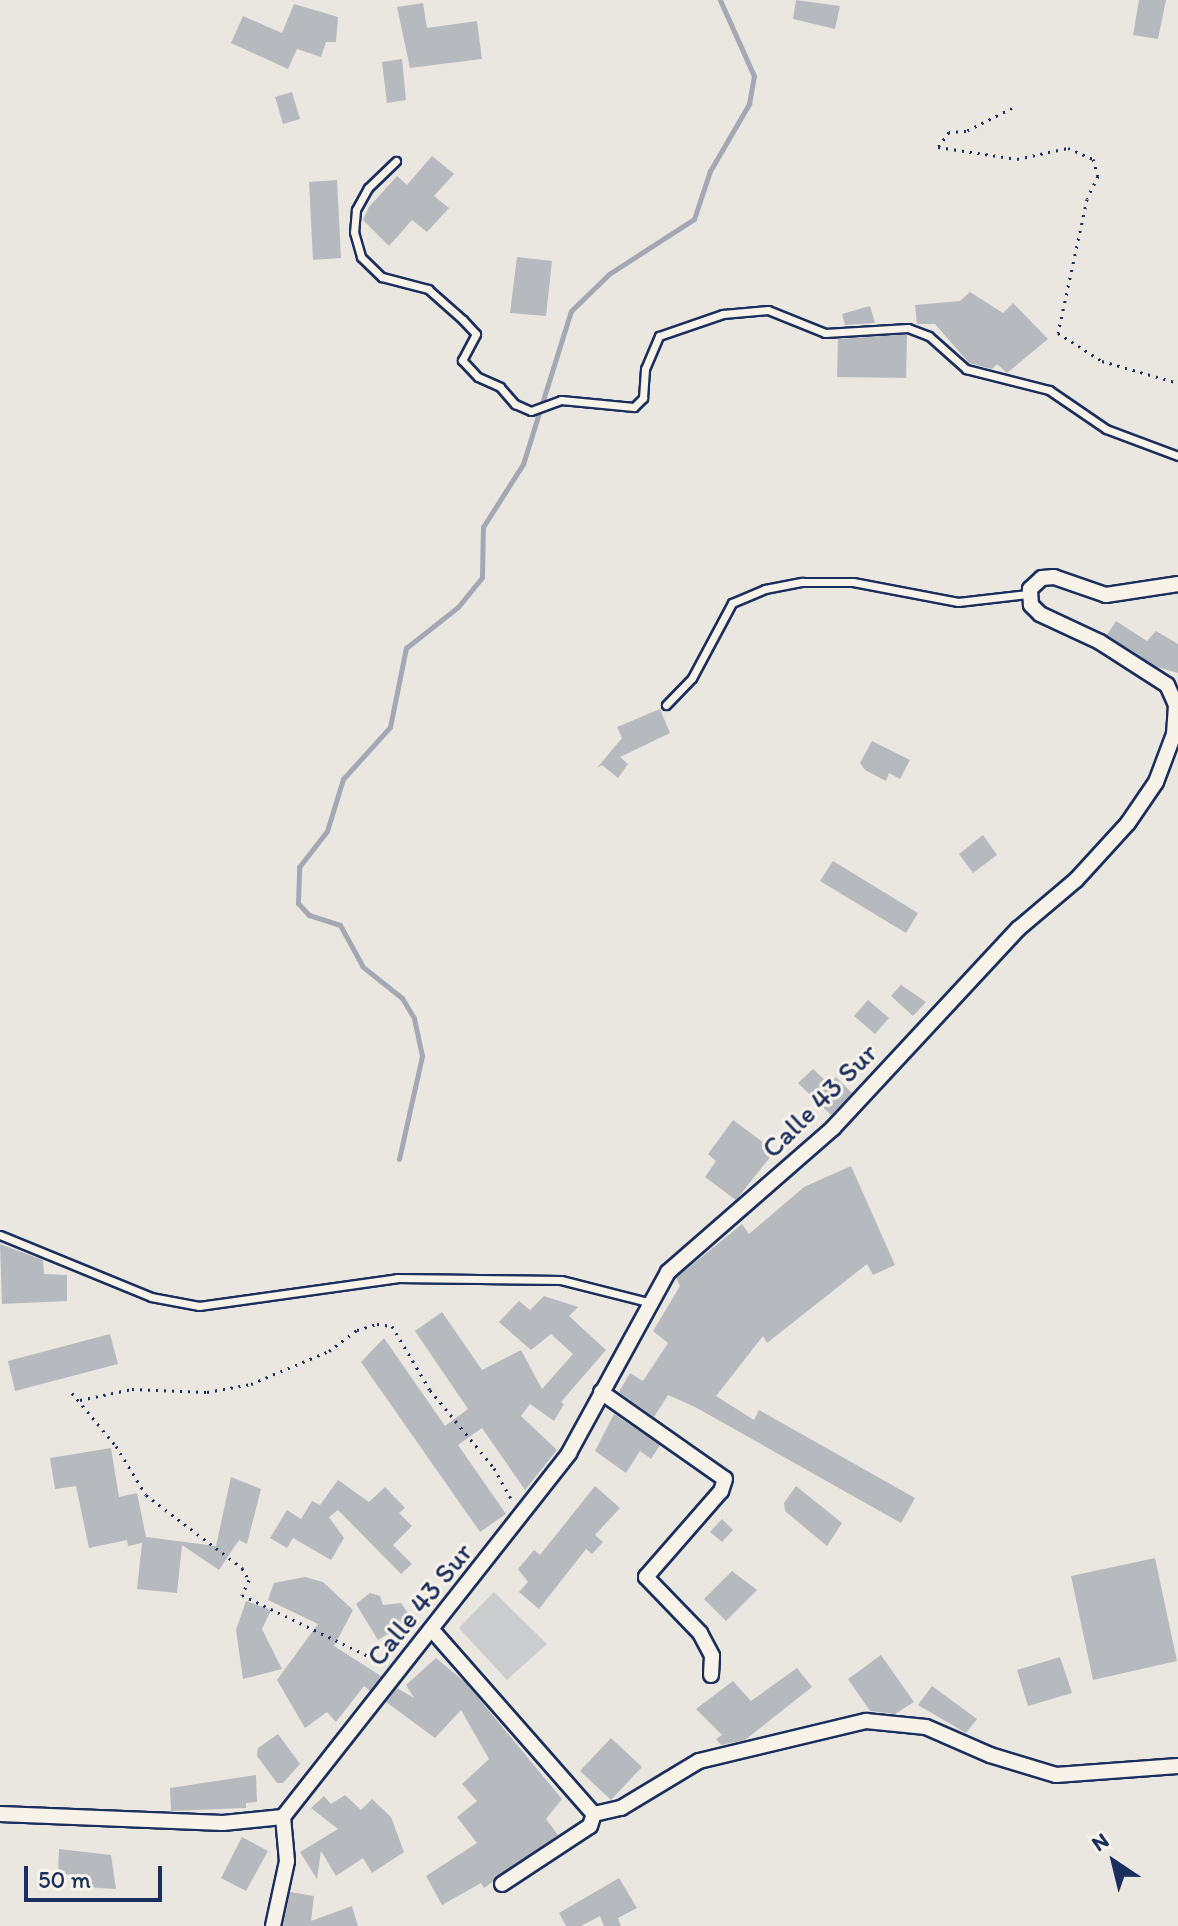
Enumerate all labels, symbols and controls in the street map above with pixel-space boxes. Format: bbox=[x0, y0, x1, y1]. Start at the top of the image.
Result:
street label: Calle 43 Sur bbox=[755, 1036, 883, 1164]
street label: Calle 43 Sur bbox=[359, 1536, 479, 1672]
north arrow bbox=[1074, 1822, 1154, 1902]
text: N bbox=[1086, 1827, 1114, 1857]
scale bar bbox=[28, 1850, 166, 1900]
text: 50 m bbox=[38, 1865, 91, 1894]

